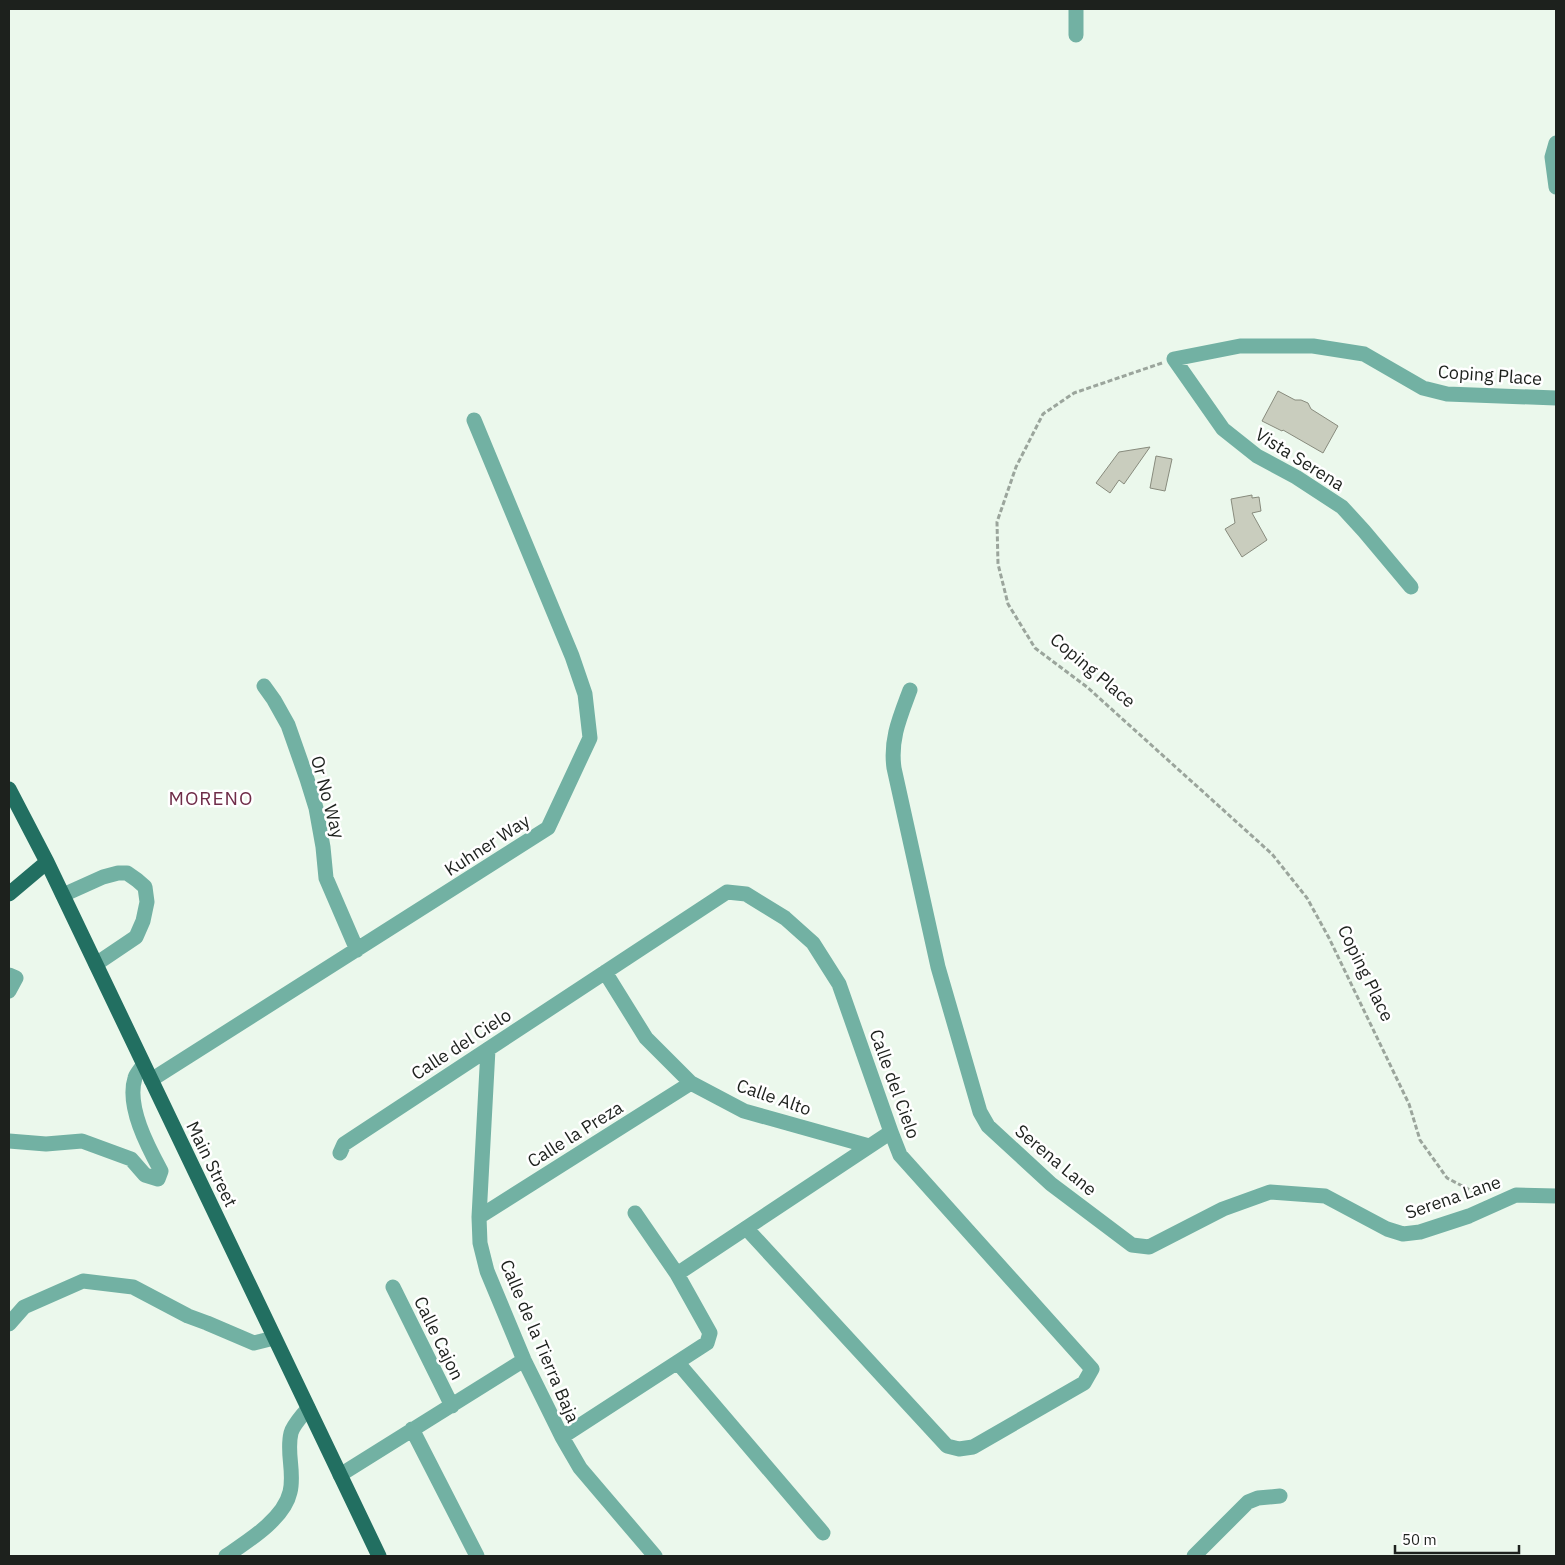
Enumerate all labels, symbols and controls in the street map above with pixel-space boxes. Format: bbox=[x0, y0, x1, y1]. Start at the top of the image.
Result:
street label: Coping Place bbox=[1437, 360, 1543, 390]
street label: Vista Serena bbox=[1251, 423, 1349, 496]
street label: Coping Place bbox=[1046, 628, 1140, 712]
street label: Or No Way bbox=[306, 753, 350, 841]
district label: MORENO bbox=[168, 786, 254, 810]
street label: Kuhner Way bbox=[440, 809, 534, 881]
street label: Coping Place bbox=[1333, 921, 1399, 1025]
street label: Calle del Cielo bbox=[407, 1003, 515, 1085]
street label: Calle del Cielo bbox=[865, 1026, 925, 1142]
street label: Calle Alto bbox=[734, 1074, 814, 1120]
street label: Calle la Preza bbox=[523, 1095, 627, 1172]
street label: Main Street bbox=[181, 1117, 243, 1211]
street label: Serena Lane bbox=[1010, 1119, 1102, 1201]
street label: Serena Lane bbox=[1402, 1170, 1504, 1224]
street label: Calle de la Tierra Baja bbox=[495, 1256, 585, 1426]
street label: Calle Cajon bbox=[409, 1292, 469, 1384]
scale bar bbox=[1395, 1522, 1519, 1554]
text: 50 m bbox=[1402, 1530, 1437, 1549]

